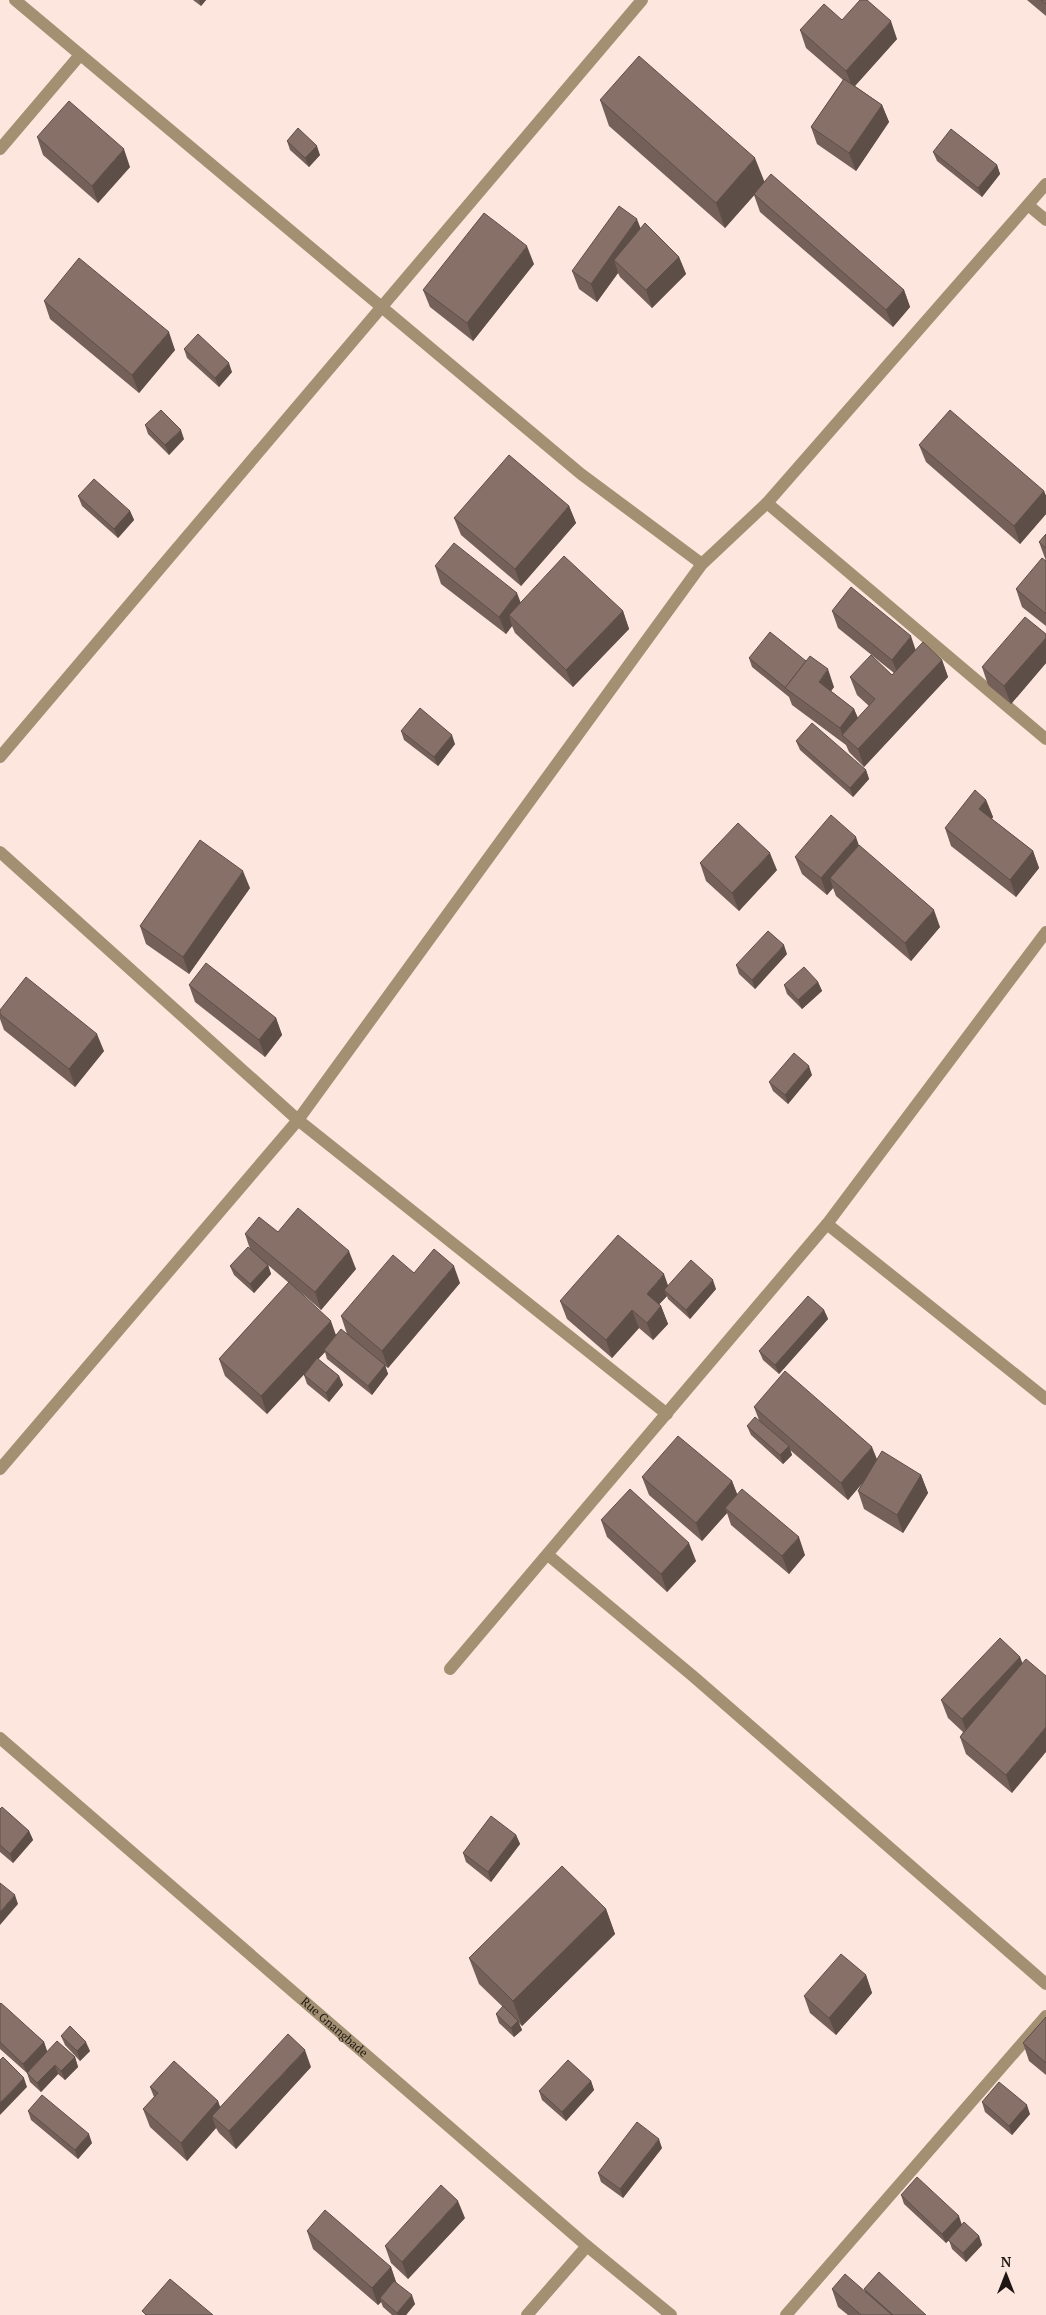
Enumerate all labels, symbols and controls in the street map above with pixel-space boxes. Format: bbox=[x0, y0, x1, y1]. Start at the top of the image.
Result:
street label: Rue Gnangbade bbox=[298, 1994, 371, 2060]
north arrow bbox=[981, 2250, 1031, 2300]
text: N bbox=[1001, 2252, 1012, 2271]

